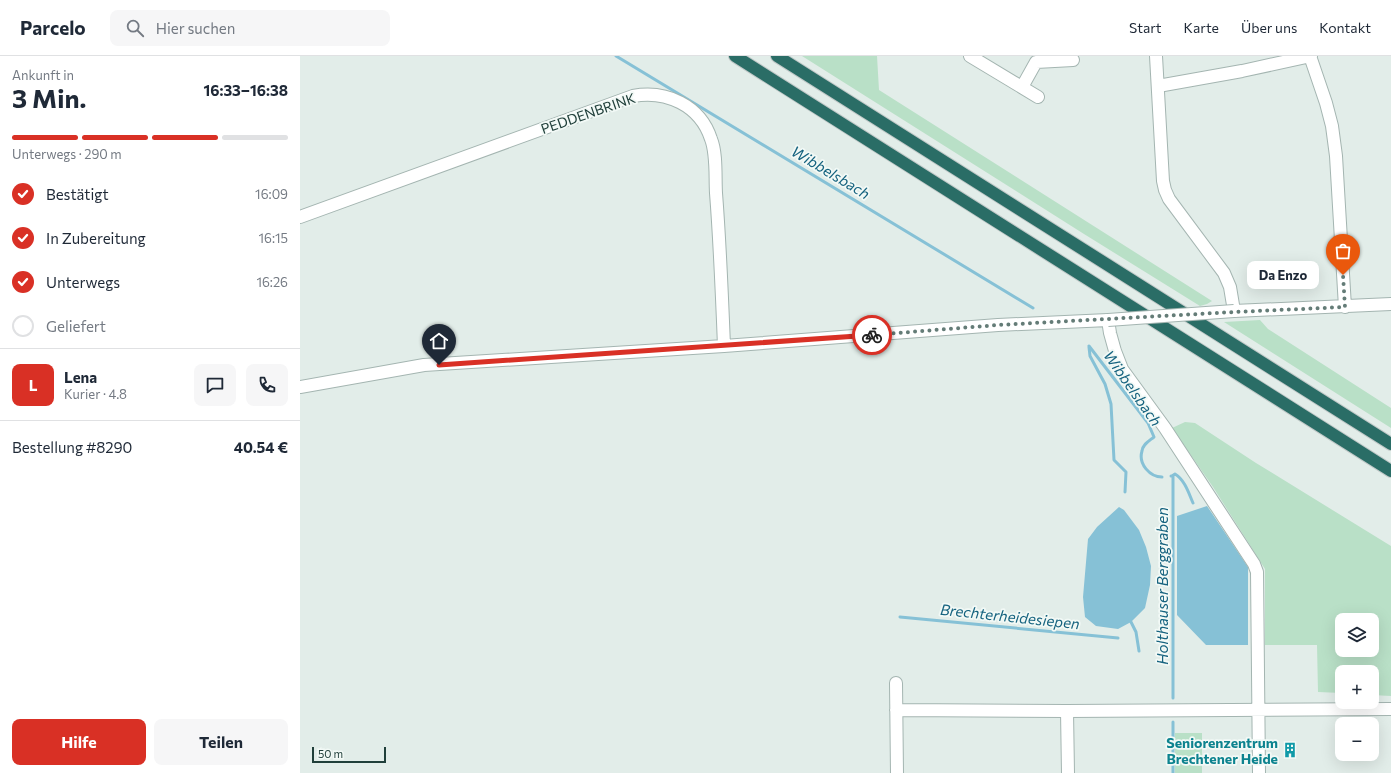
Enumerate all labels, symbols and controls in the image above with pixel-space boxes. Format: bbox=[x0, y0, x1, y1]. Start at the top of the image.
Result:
search box bbox=[110, 10, 390, 46]
text: Parcelo bbox=[20, 16, 86, 39]
icon: search bbox=[124, 17, 146, 39]
text: Hier suchen bbox=[156, 19, 235, 37]
text: Start bbox=[1129, 19, 1162, 36]
text: Karte bbox=[1184, 19, 1219, 36]
text: Über uns bbox=[1241, 19, 1297, 36]
text: Kontakt bbox=[1319, 19, 1371, 36]
text: Ankunft in bbox=[12, 67, 74, 83]
text: 16:33–16:38 bbox=[203, 81, 288, 99]
text: 3 Min. bbox=[12, 82, 86, 113]
street label: PEDDENBRINK bbox=[538, 89, 638, 137]
water label: Wibbelsbach bbox=[789, 142, 873, 202]
text: Unterwegs · 290 m bbox=[12, 146, 122, 162]
icon: check bbox=[12, 183, 34, 205]
text: Bestätigt bbox=[46, 185, 109, 203]
text: 16:09 bbox=[255, 186, 288, 202]
icon: check bbox=[12, 227, 34, 249]
text: In Zubereitung bbox=[46, 229, 146, 247]
text: 16:15 bbox=[258, 230, 288, 246]
pin bbox=[1326, 234, 1360, 275]
icon: bag bbox=[1332, 240, 1354, 262]
callout: Da Enzo bbox=[1247, 261, 1319, 289]
text: Da Enzo bbox=[1259, 267, 1307, 283]
icon: check bbox=[12, 271, 34, 293]
text: Unterwegs bbox=[46, 273, 120, 291]
text: 16:26 bbox=[256, 274, 288, 290]
courier bbox=[852, 315, 892, 355]
text: Geliefert bbox=[46, 317, 106, 335]
pin bbox=[422, 324, 456, 365]
icon: bike bbox=[861, 324, 883, 346]
icon: home bbox=[428, 330, 450, 352]
water label: Wibbelsbach bbox=[1100, 347, 1166, 429]
button: chat bbox=[194, 364, 236, 406]
button: phone bbox=[246, 364, 288, 406]
text: Lena bbox=[64, 368, 97, 386]
text: L bbox=[29, 376, 37, 394]
text: Kurier · 4.8 bbox=[64, 386, 127, 402]
text: Bestellung #8290 bbox=[12, 438, 132, 456]
text: 40.54 € bbox=[234, 438, 288, 456]
water label: Holthauser Berggraben bbox=[1153, 507, 1171, 665]
water label: Brechterheidesiepen bbox=[939, 600, 1081, 632]
map controls bbox=[1335, 613, 1379, 761]
button: layers bbox=[1335, 613, 1379, 657]
button: + bbox=[1335, 665, 1379, 709]
button: − bbox=[1335, 717, 1379, 761]
button: Hilfe bbox=[12, 719, 146, 765]
button: Teilen bbox=[154, 719, 288, 765]
place label: Seniorenzentrum Brechtener Heide bbox=[1166, 734, 1278, 767]
building icon: Seniorenzentrum Brechtener Heide bbox=[1281, 741, 1299, 759]
scale bar bbox=[312, 745, 386, 764]
text: 50 m bbox=[318, 747, 343, 760]

